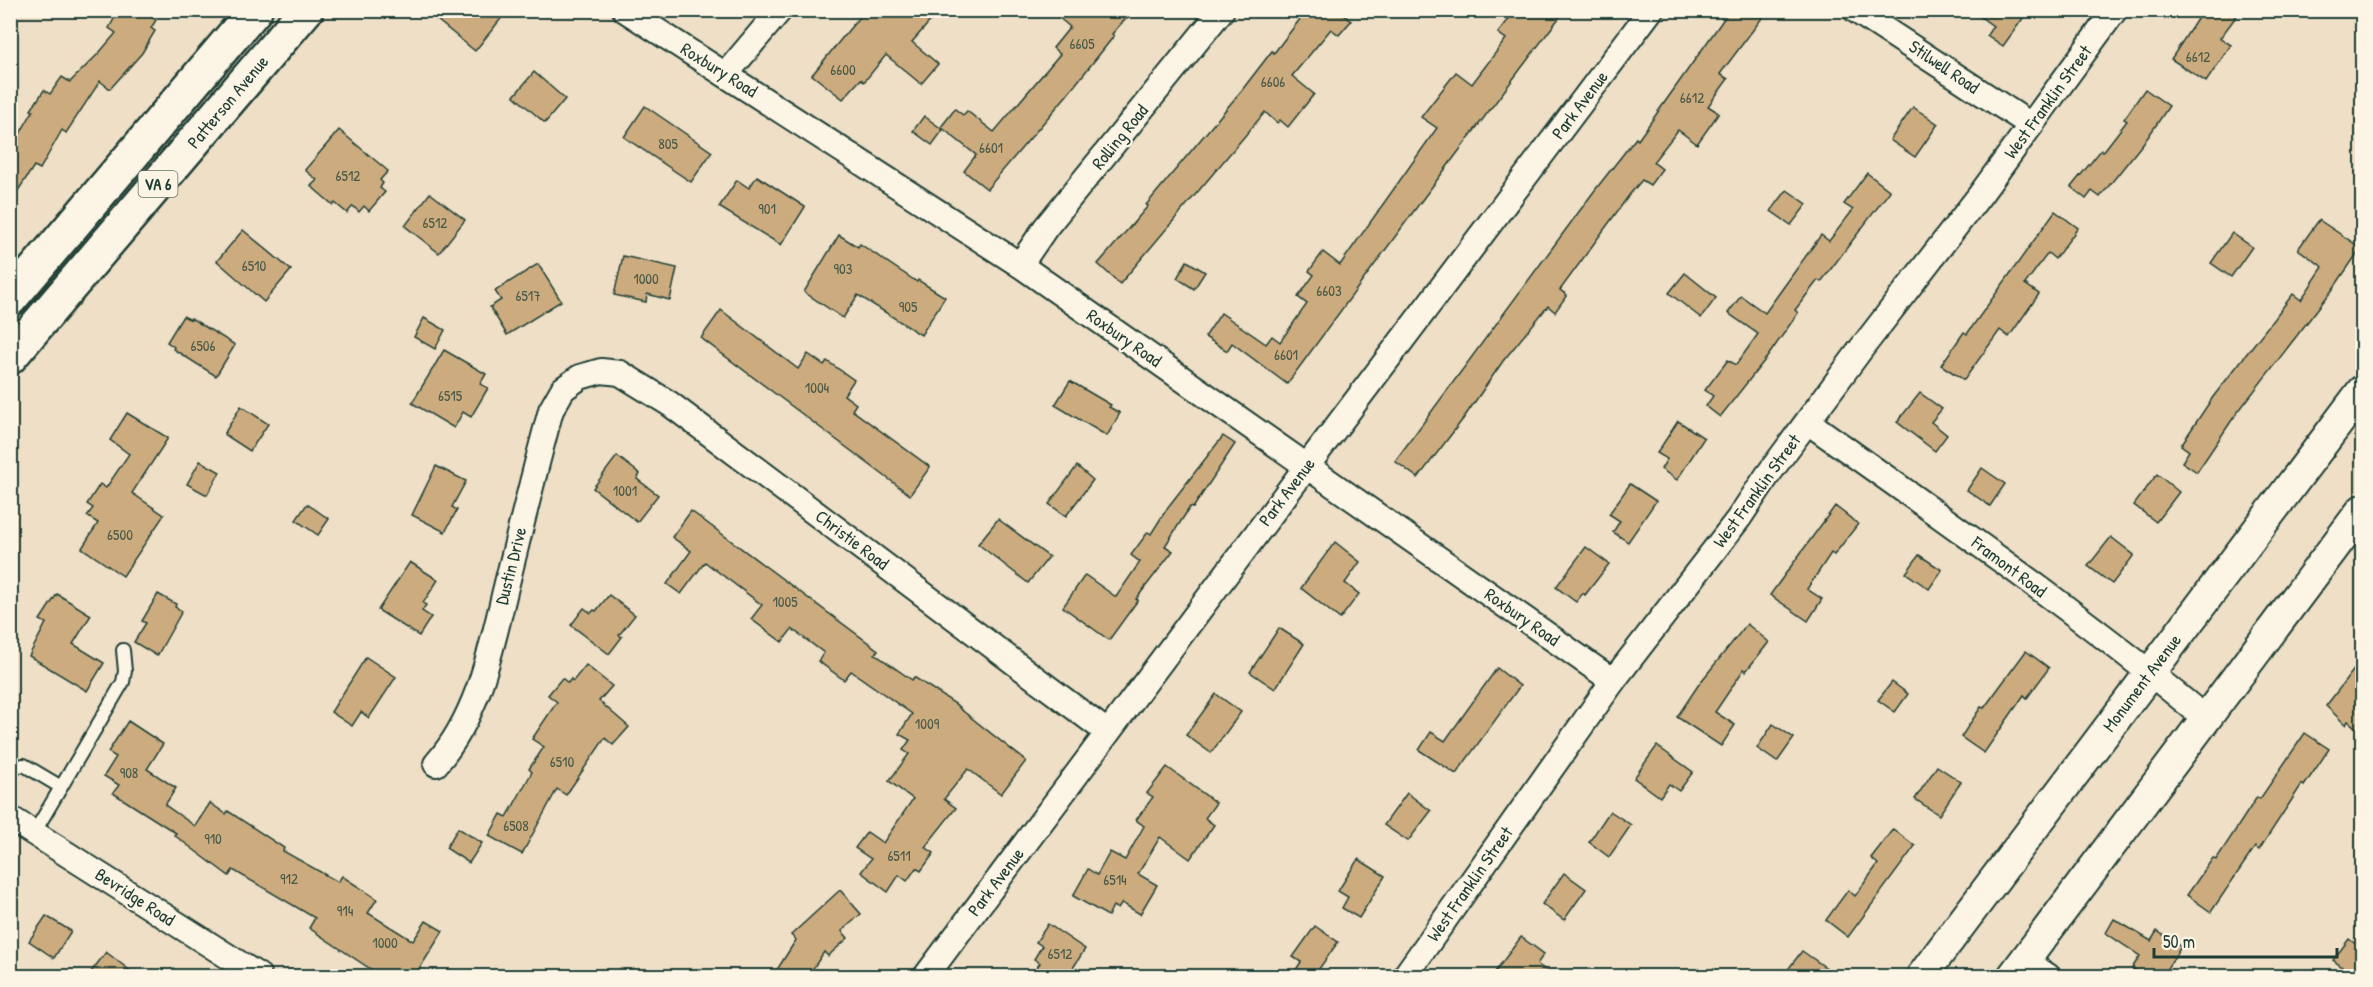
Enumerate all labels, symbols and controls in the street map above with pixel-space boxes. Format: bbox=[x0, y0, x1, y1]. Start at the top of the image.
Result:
house number: 6605 bbox=[1069, 33, 1095, 54]
street label: Stilwell Road bbox=[1904, 34, 1985, 99]
street label: Roxbury Road bbox=[676, 36, 762, 103]
street label: West Franklin Street bbox=[1998, 39, 2098, 164]
house number: 6612 bbox=[2186, 46, 2210, 67]
street label: Patterson Avenue bbox=[181, 50, 274, 153]
house number: 6600 bbox=[830, 59, 856, 80]
street label: Park Avenue bbox=[1546, 65, 1614, 144]
house number: 6606 bbox=[1261, 71, 1285, 92]
house number: 6612 bbox=[1680, 87, 1704, 108]
street label: Rolling Road bbox=[1086, 99, 1154, 174]
house number: 805 bbox=[658, 133, 678, 154]
house number: 6601 bbox=[979, 137, 1003, 158]
house number: 6512 bbox=[336, 165, 360, 186]
road number: VA 6 bbox=[138, 171, 178, 197]
house number: 901 bbox=[758, 198, 776, 219]
house number: 6512 bbox=[423, 212, 447, 233]
house number: 6510 bbox=[242, 255, 267, 276]
house number: 903 bbox=[834, 258, 853, 279]
house number: 1000 bbox=[633, 268, 659, 289]
house number: 6603 bbox=[1316, 280, 1342, 301]
house number: 6517 bbox=[515, 285, 541, 306]
house number: 905 bbox=[899, 296, 918, 317]
street label: Roxbury Road bbox=[1082, 303, 1167, 373]
house number: 6506 bbox=[190, 335, 216, 356]
house number: 6601 bbox=[1274, 344, 1298, 365]
house number: 1004 bbox=[805, 377, 830, 398]
house number: 6515 bbox=[438, 385, 463, 406]
street label: West Franklin Street bbox=[1707, 428, 1807, 553]
street label: Park Avenue bbox=[1253, 452, 1321, 531]
house number: 1001 bbox=[613, 480, 637, 501]
street label: Christie Road bbox=[810, 504, 894, 576]
house number: 6500 bbox=[107, 524, 133, 545]
street label: Dustin Drive bbox=[489, 524, 532, 607]
street label: Framont Road bbox=[1966, 529, 2052, 603]
street label: Roxbury Road bbox=[1480, 582, 1565, 652]
house number: 1005 bbox=[772, 591, 798, 612]
street label: Monument Avenue bbox=[2096, 629, 2187, 737]
house number: 1009 bbox=[915, 713, 940, 734]
house number: 6510 bbox=[550, 751, 575, 772]
house number: 908 bbox=[120, 762, 138, 783]
house number: 6508 bbox=[503, 815, 529, 836]
street label: West Franklin Street bbox=[1421, 821, 1519, 946]
house number: 910 bbox=[204, 828, 222, 849]
street label: Park Avenue bbox=[962, 842, 1030, 921]
house number: 6511 bbox=[887, 845, 911, 866]
street label: Bevridge Road bbox=[91, 862, 180, 932]
house number: 912 bbox=[280, 868, 298, 889]
house number: 6514 bbox=[1103, 869, 1127, 890]
house number: 914 bbox=[337, 900, 354, 921]
scale bar bbox=[2154, 921, 2337, 959]
text: 50 m bbox=[2163, 929, 2195, 954]
house number: 1000 bbox=[372, 932, 398, 953]
house number: 6512 bbox=[1048, 943, 1072, 964]

